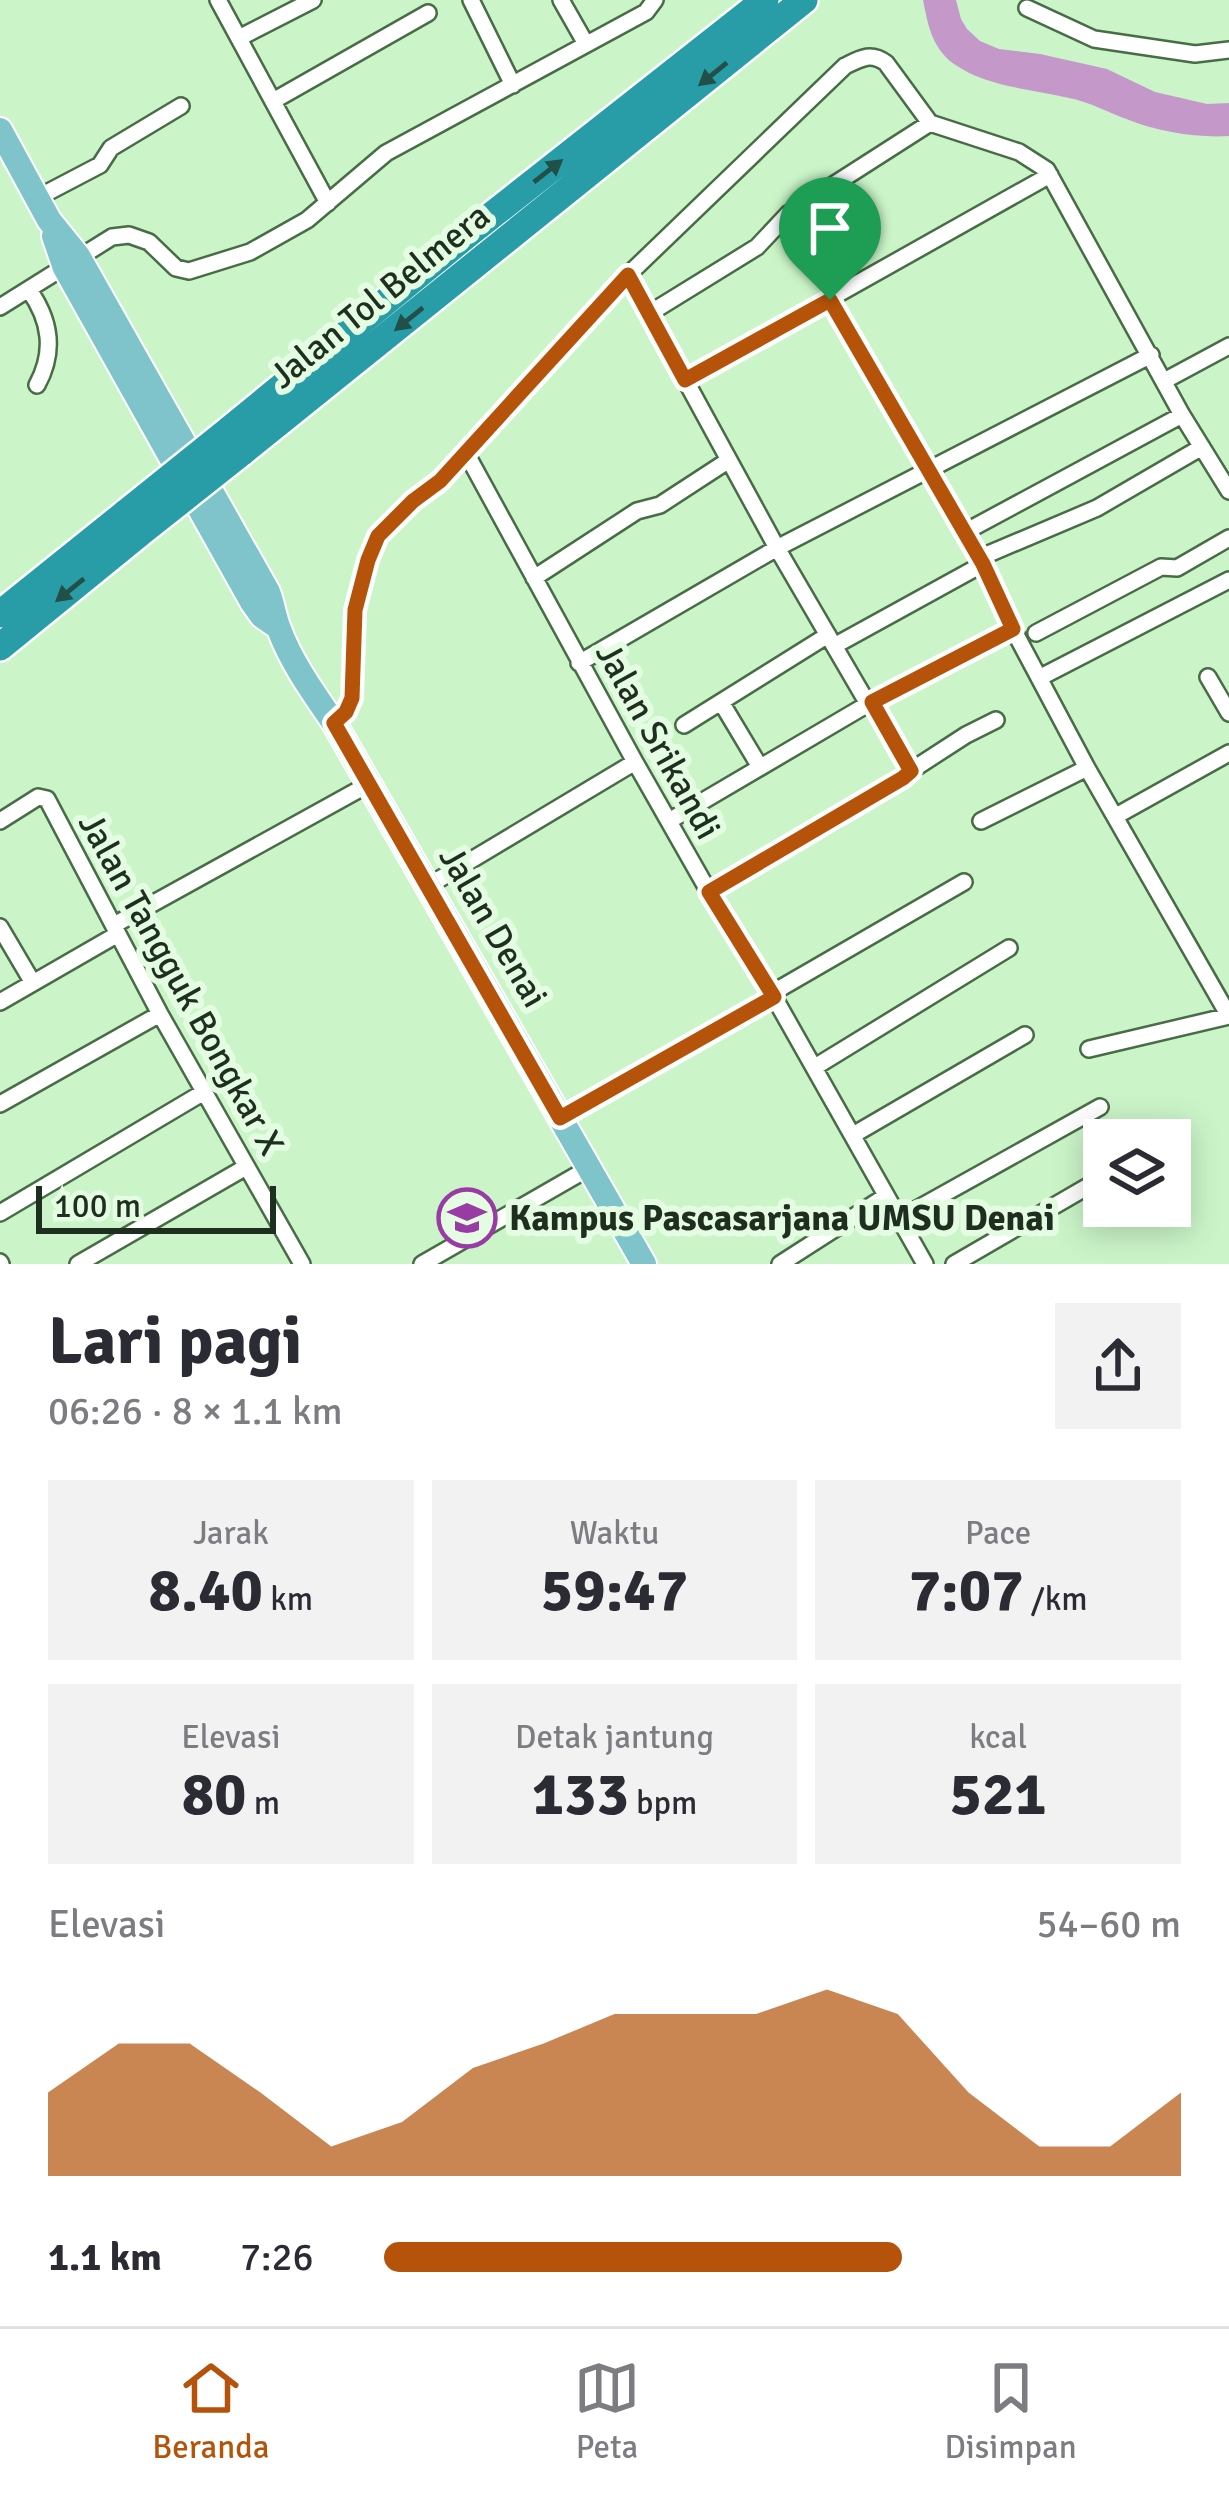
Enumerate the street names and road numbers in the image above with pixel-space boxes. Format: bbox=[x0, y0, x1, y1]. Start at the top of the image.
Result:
street label: Jalan Tol Belmera bbox=[261, 194, 499, 398]
street label: Jalan Srikandi bbox=[585, 635, 731, 847]
street label: Jalan Tangguk Bongkar X bbox=[68, 805, 294, 1163]
street label: Jalan Denai bbox=[429, 838, 557, 1016]

